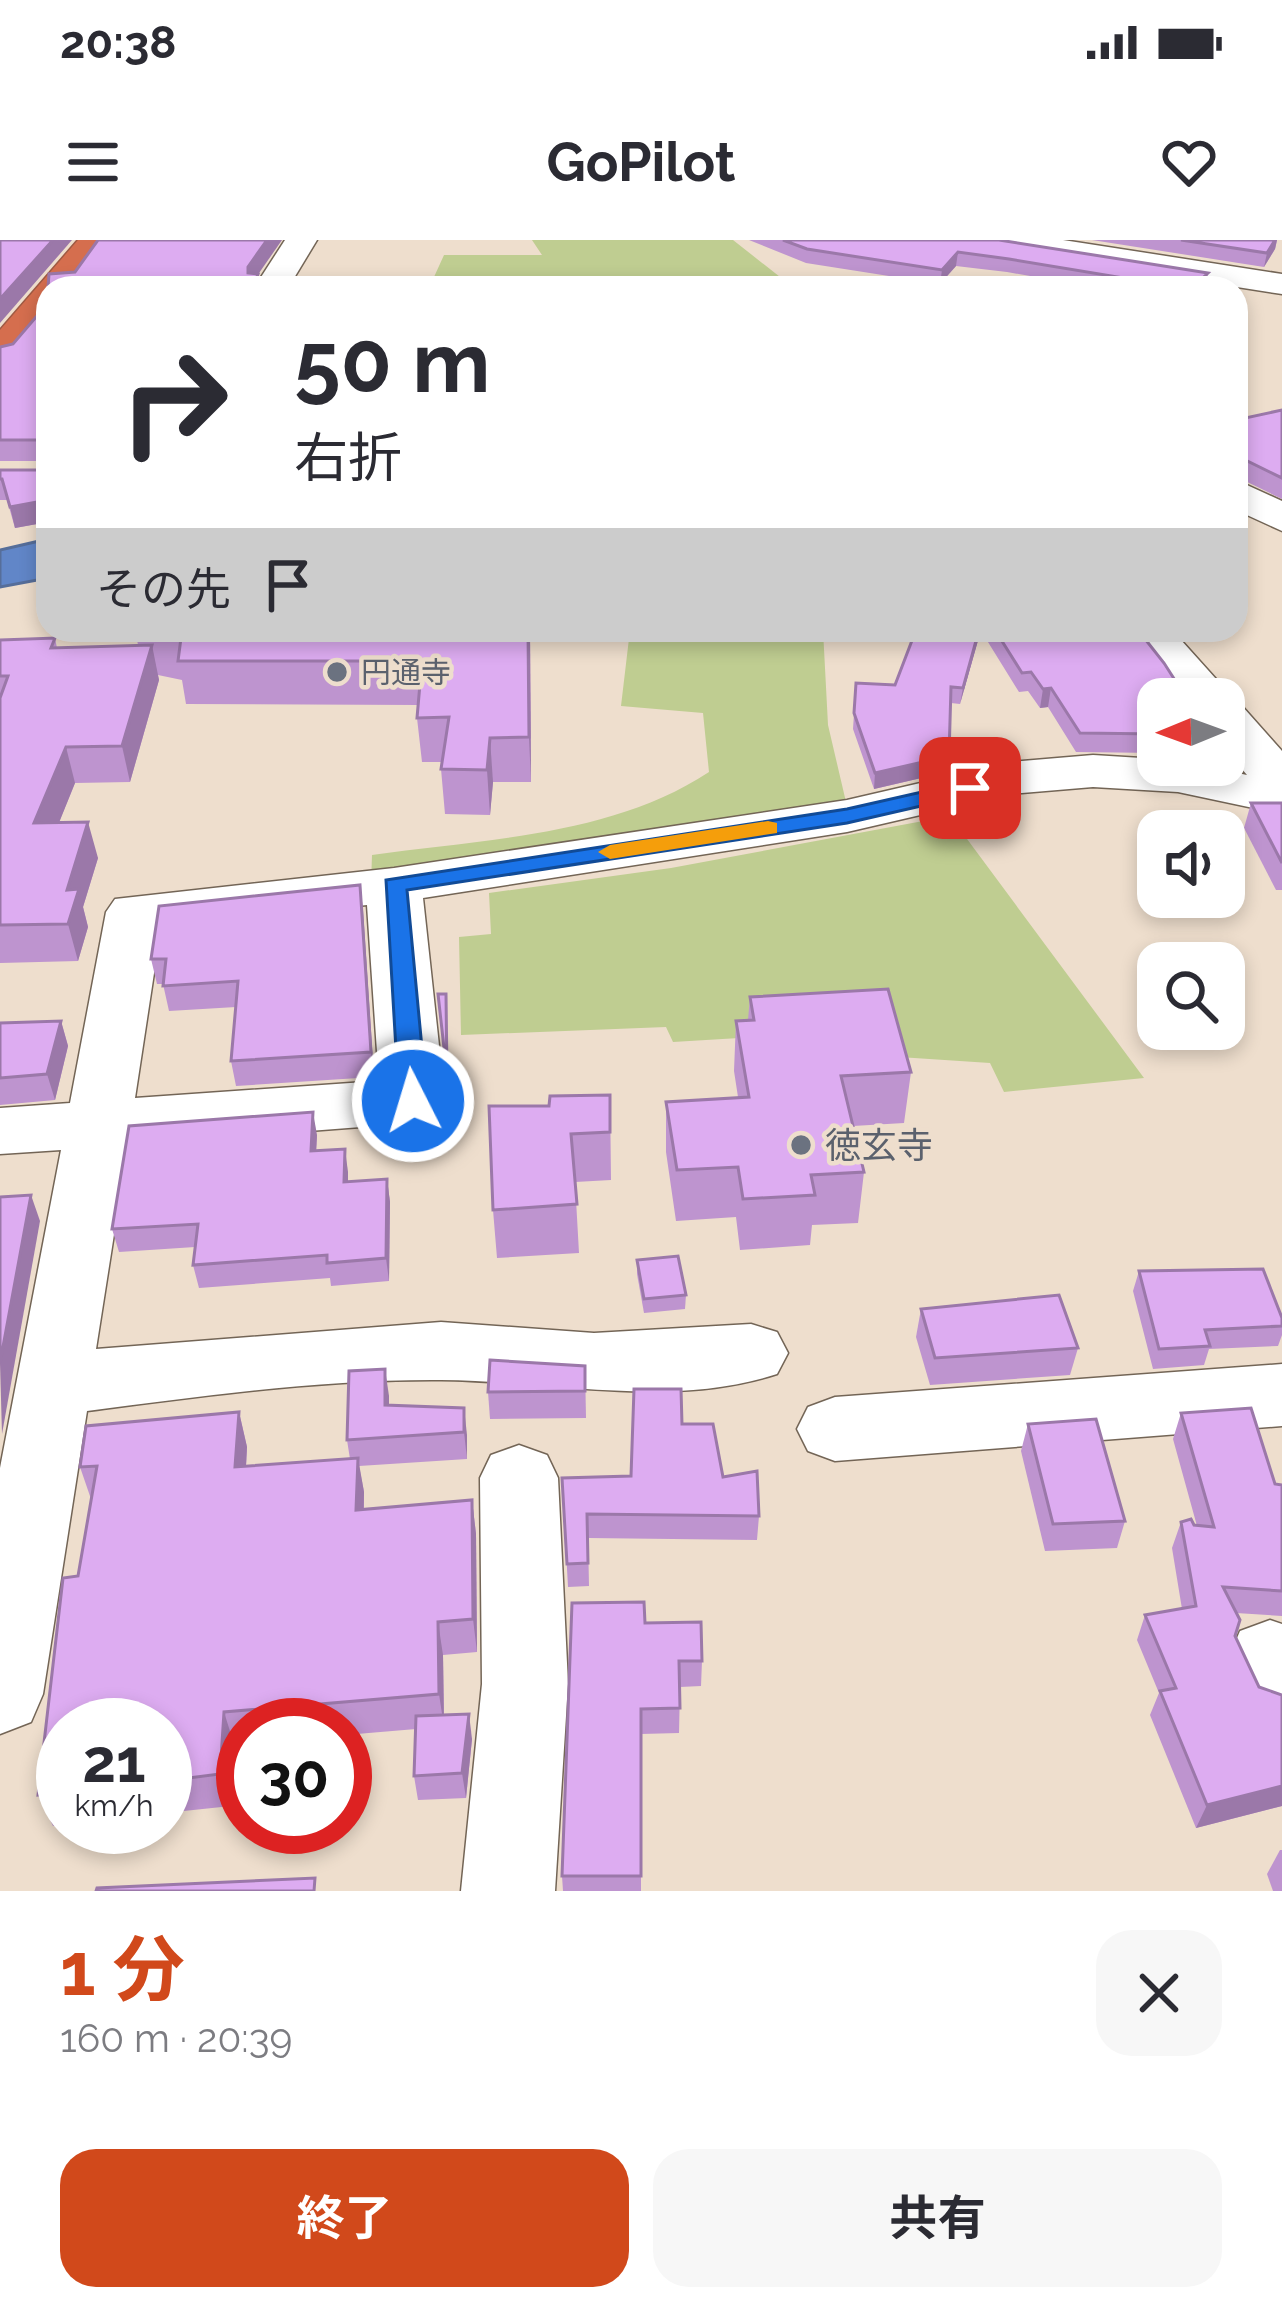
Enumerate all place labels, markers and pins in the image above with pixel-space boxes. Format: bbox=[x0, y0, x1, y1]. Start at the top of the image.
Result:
place label: 円通寺 bbox=[361, 655, 451, 690]
marker: 円通寺 bbox=[324, 659, 350, 685]
pin bbox=[919, 737, 1021, 839]
place label: 徳玄寺 bbox=[825, 1124, 933, 1166]
marker: 徳玄寺 bbox=[788, 1132, 814, 1158]

